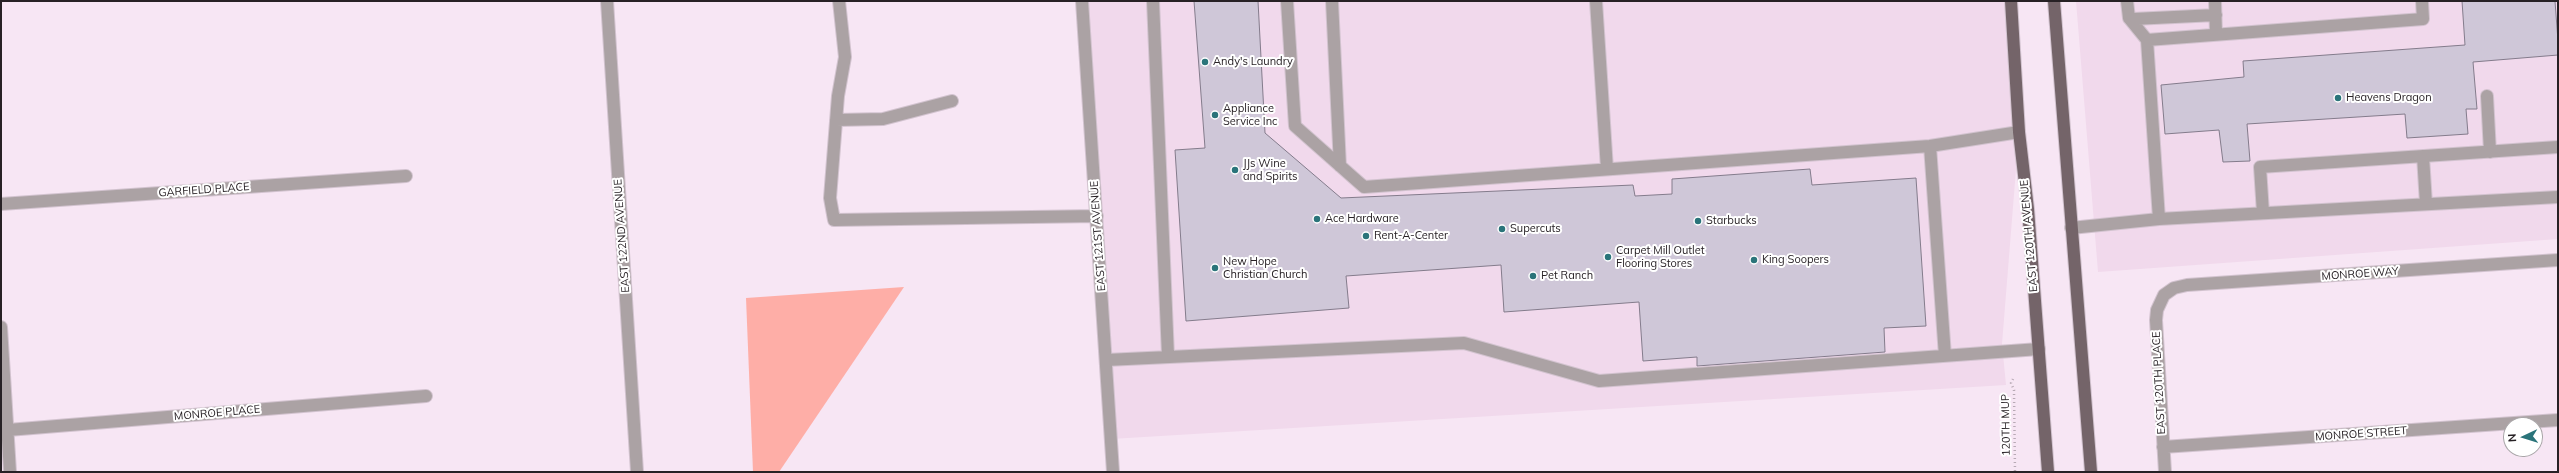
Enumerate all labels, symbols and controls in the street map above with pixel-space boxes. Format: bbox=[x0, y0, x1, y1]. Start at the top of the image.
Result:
place label: Andy's Laundry bbox=[1213, 55, 1293, 69]
marker: Andy's Laundry bbox=[1200, 57, 1210, 67]
place label: Heavens Dragon bbox=[2346, 91, 2432, 105]
marker: Heavens Dragon bbox=[2333, 93, 2343, 103]
place label: Appliance Service Inc bbox=[1223, 102, 1278, 128]
marker: Appliance Service Inc bbox=[1210, 110, 1220, 120]
place label: JJs Wine and Spirits bbox=[1243, 157, 1298, 183]
marker: JJs Wine and Spirits bbox=[1230, 165, 1240, 175]
street label: EAST 122ND AVENUE bbox=[611, 179, 633, 293]
street label: EAST 120TH AVENUE bbox=[2018, 179, 2040, 293]
street label: GARFIELD PLACE bbox=[158, 180, 250, 200]
street label: EAST 121ST AVENUE bbox=[1088, 180, 1108, 292]
place label: Ace Hardware bbox=[1325, 212, 1399, 226]
marker: Ace Hardware bbox=[1312, 214, 1322, 224]
place label: Starbucks bbox=[1706, 214, 1757, 228]
marker: Starbucks bbox=[1693, 216, 1703, 226]
place label: Supercuts bbox=[1510, 222, 1561, 236]
marker: Supercuts bbox=[1497, 224, 1507, 234]
place label: Rent-A-Center bbox=[1374, 229, 1448, 243]
marker: Rent-A-Center bbox=[1361, 231, 1371, 241]
place label: Carpet Mill Outlet Flooring Stores bbox=[1616, 244, 1705, 270]
marker: Carpet Mill Outlet Flooring Stores bbox=[1603, 252, 1613, 262]
place label: King Soopers bbox=[1762, 253, 1829, 267]
place label: New Hope Christian Church bbox=[1223, 255, 1307, 281]
marker: King Soopers bbox=[1749, 255, 1759, 265]
marker: New Hope Christian Church bbox=[1210, 263, 1220, 273]
street label: MONROE WAY bbox=[2321, 265, 2399, 283]
place label: Pet Ranch bbox=[1541, 269, 1593, 283]
marker: Pet Ranch bbox=[1528, 271, 1538, 281]
street label: EAST 120TH PLACE bbox=[2150, 331, 2168, 435]
street label: 120TH MUP bbox=[1999, 394, 2013, 456]
street label: MONROE PLACE bbox=[173, 403, 261, 423]
north arrow bbox=[2503, 417, 2543, 457]
street label: MONROE STREET bbox=[2315, 424, 2407, 444]
text: N bbox=[2505, 433, 2519, 442]

